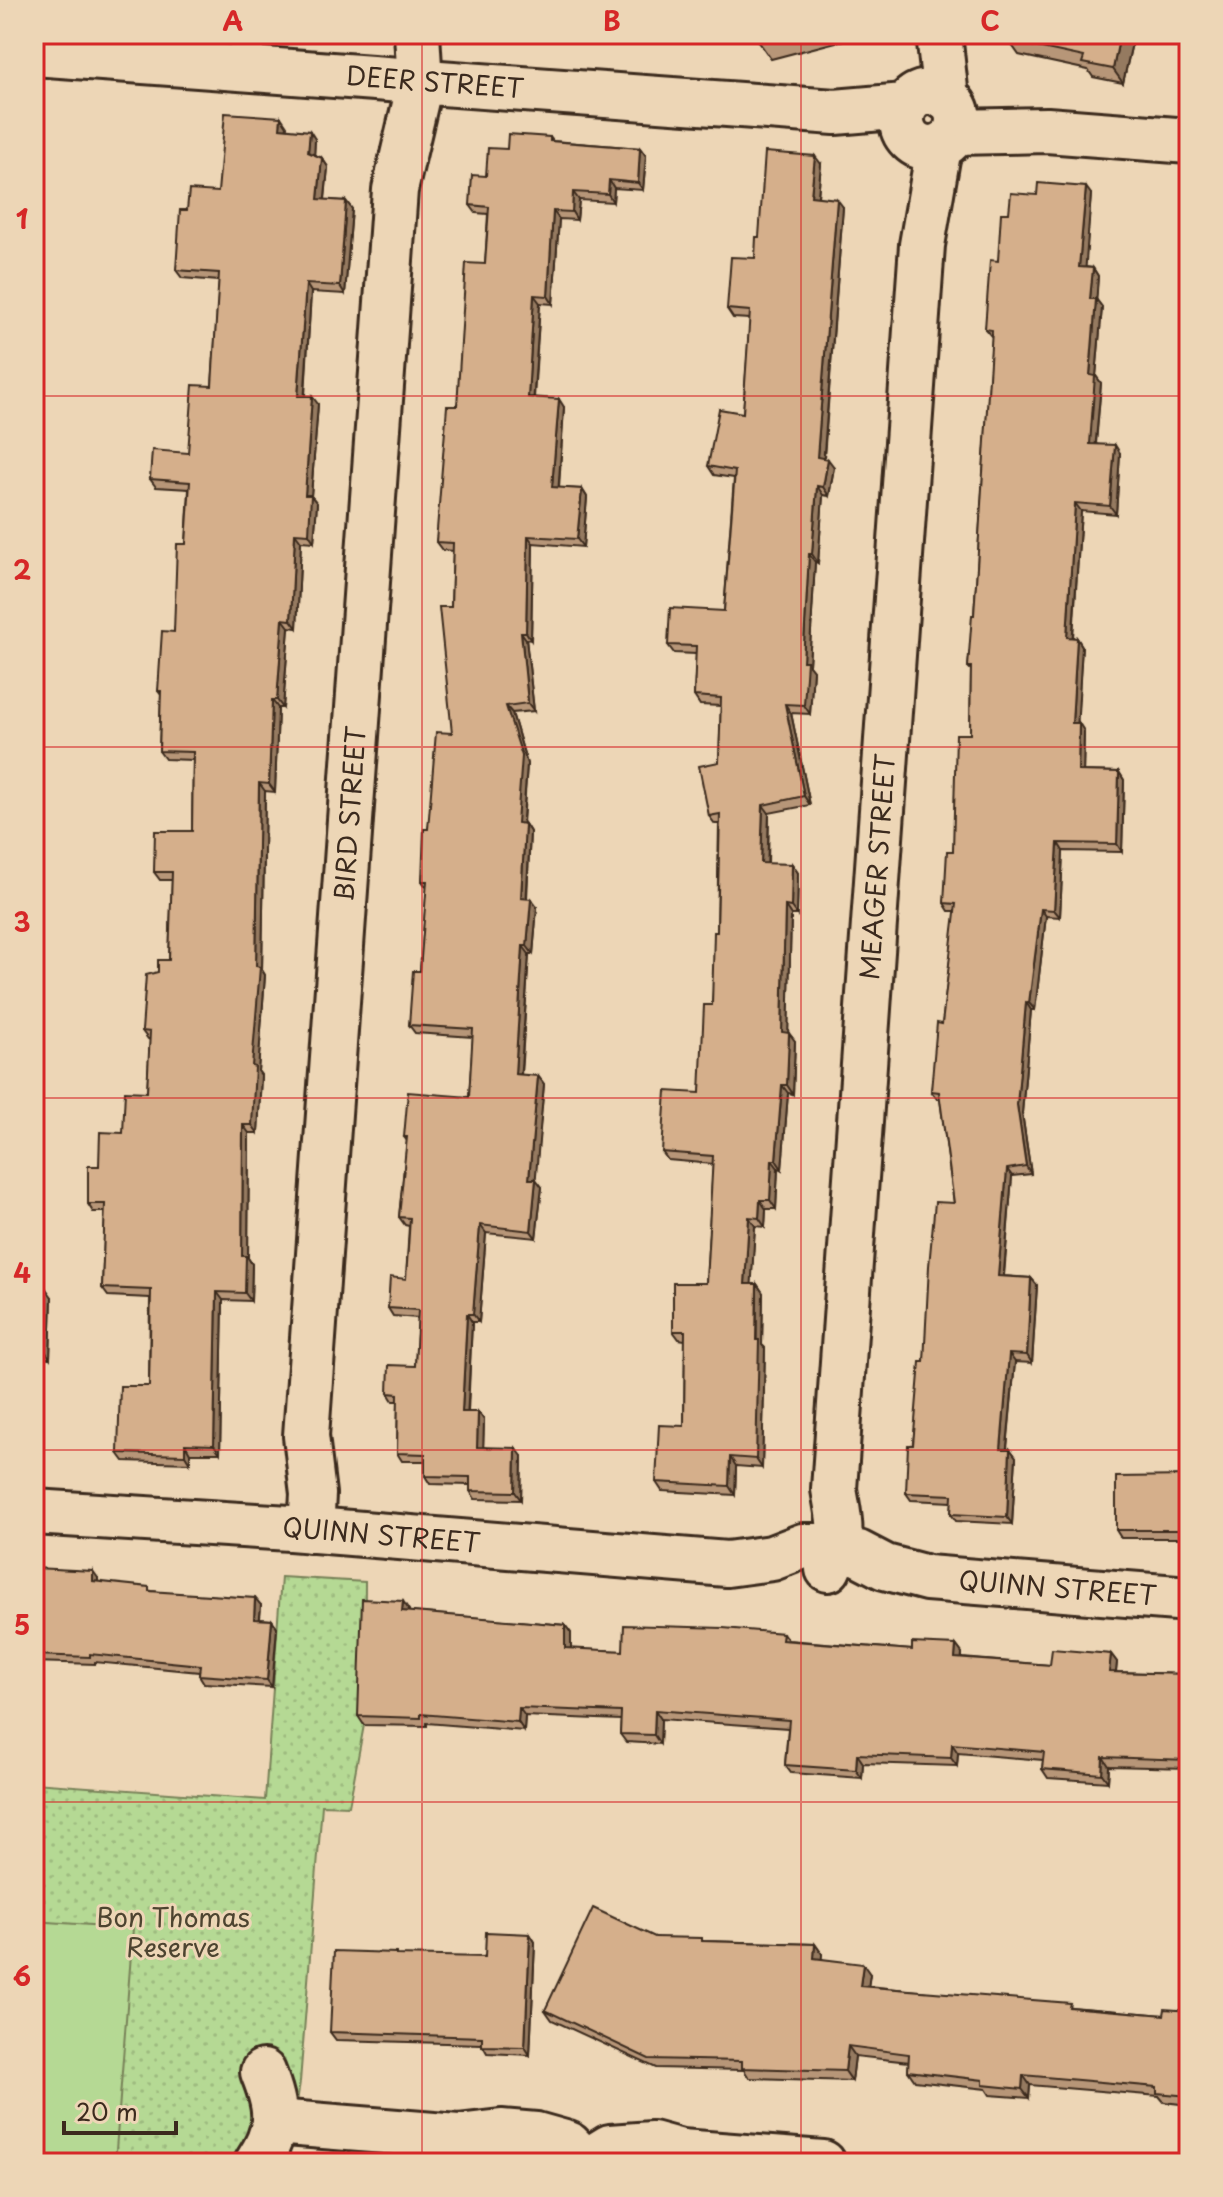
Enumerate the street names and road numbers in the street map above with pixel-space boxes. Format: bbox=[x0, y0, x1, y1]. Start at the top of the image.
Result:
street label: DEER STREET bbox=[345, 55, 526, 107]
street label: BIRD STREET bbox=[323, 725, 375, 903]
street label: MEAGER STREET bbox=[849, 753, 904, 981]
street label: QUINN STREET bbox=[281, 1506, 482, 1562]
street label: QUINN STREET bbox=[957, 1560, 1158, 1614]

